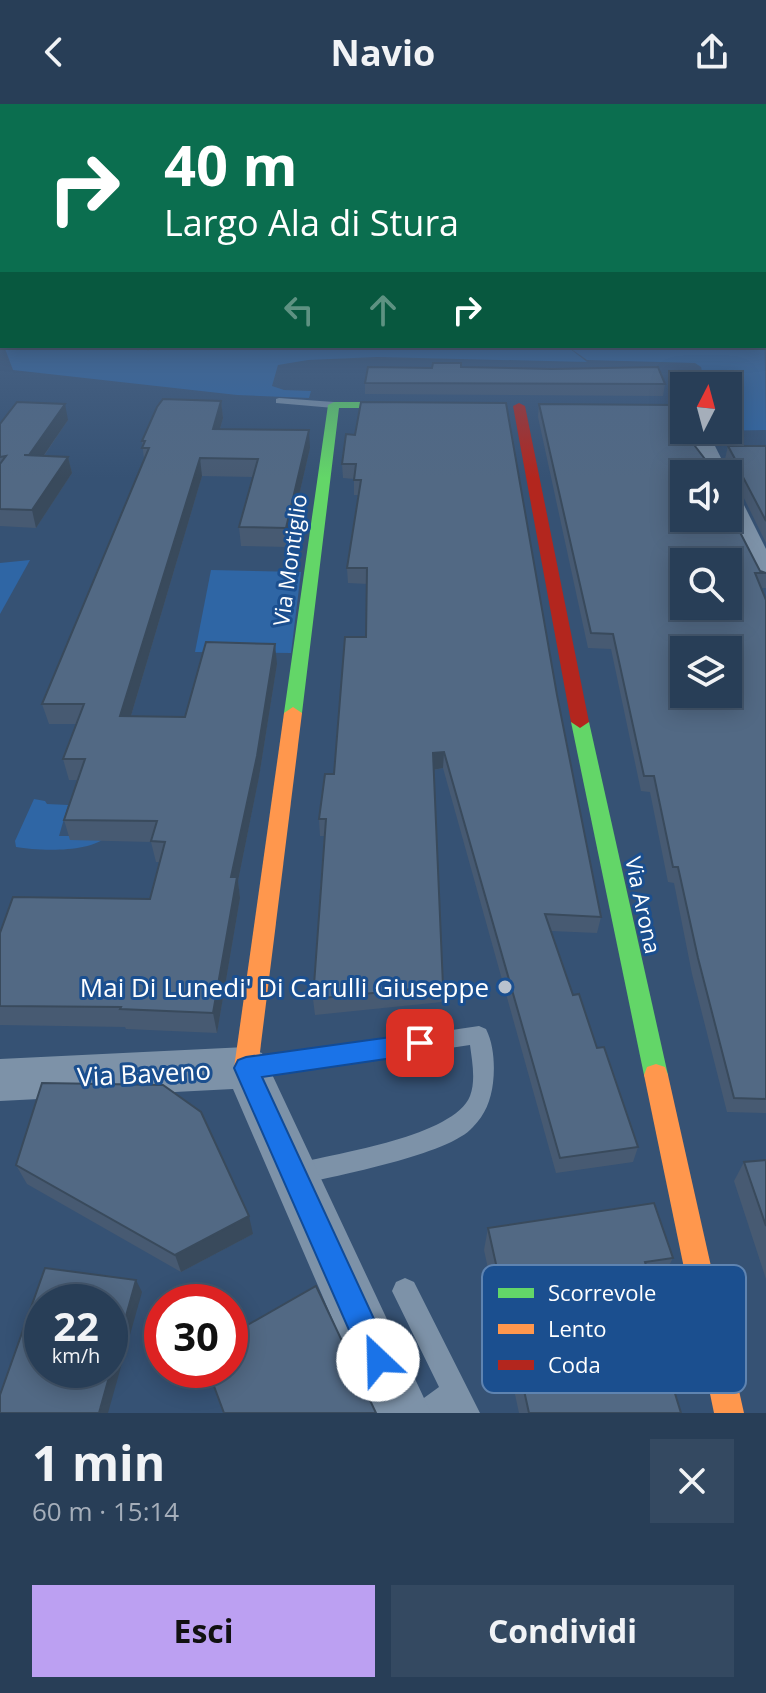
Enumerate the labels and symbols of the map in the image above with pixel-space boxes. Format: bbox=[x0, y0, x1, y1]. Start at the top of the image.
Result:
north arrow bbox=[670, 372, 742, 444]
street label: Via Montiglio bbox=[265, 492, 313, 628]
street label: Via Arona bbox=[619, 854, 669, 956]
place label: Mai Di Lunedi' Di Carulli Giuseppe bbox=[80, 969, 489, 1005]
marker: Mai Di Lunedi' Di Carulli Giuseppe bbox=[496, 978, 514, 996]
pin bbox=[386, 1009, 454, 1077]
street label: Via Baveno bbox=[76, 1052, 212, 1094]
legend bbox=[482, 1265, 746, 1393]
text: Scorrevole bbox=[548, 1277, 656, 1307]
speed limit sign: 30 bbox=[144, 1284, 248, 1388]
text: Lento bbox=[548, 1313, 606, 1343]
position arrow bbox=[336, 1318, 420, 1402]
text: Coda bbox=[548, 1349, 601, 1379]

